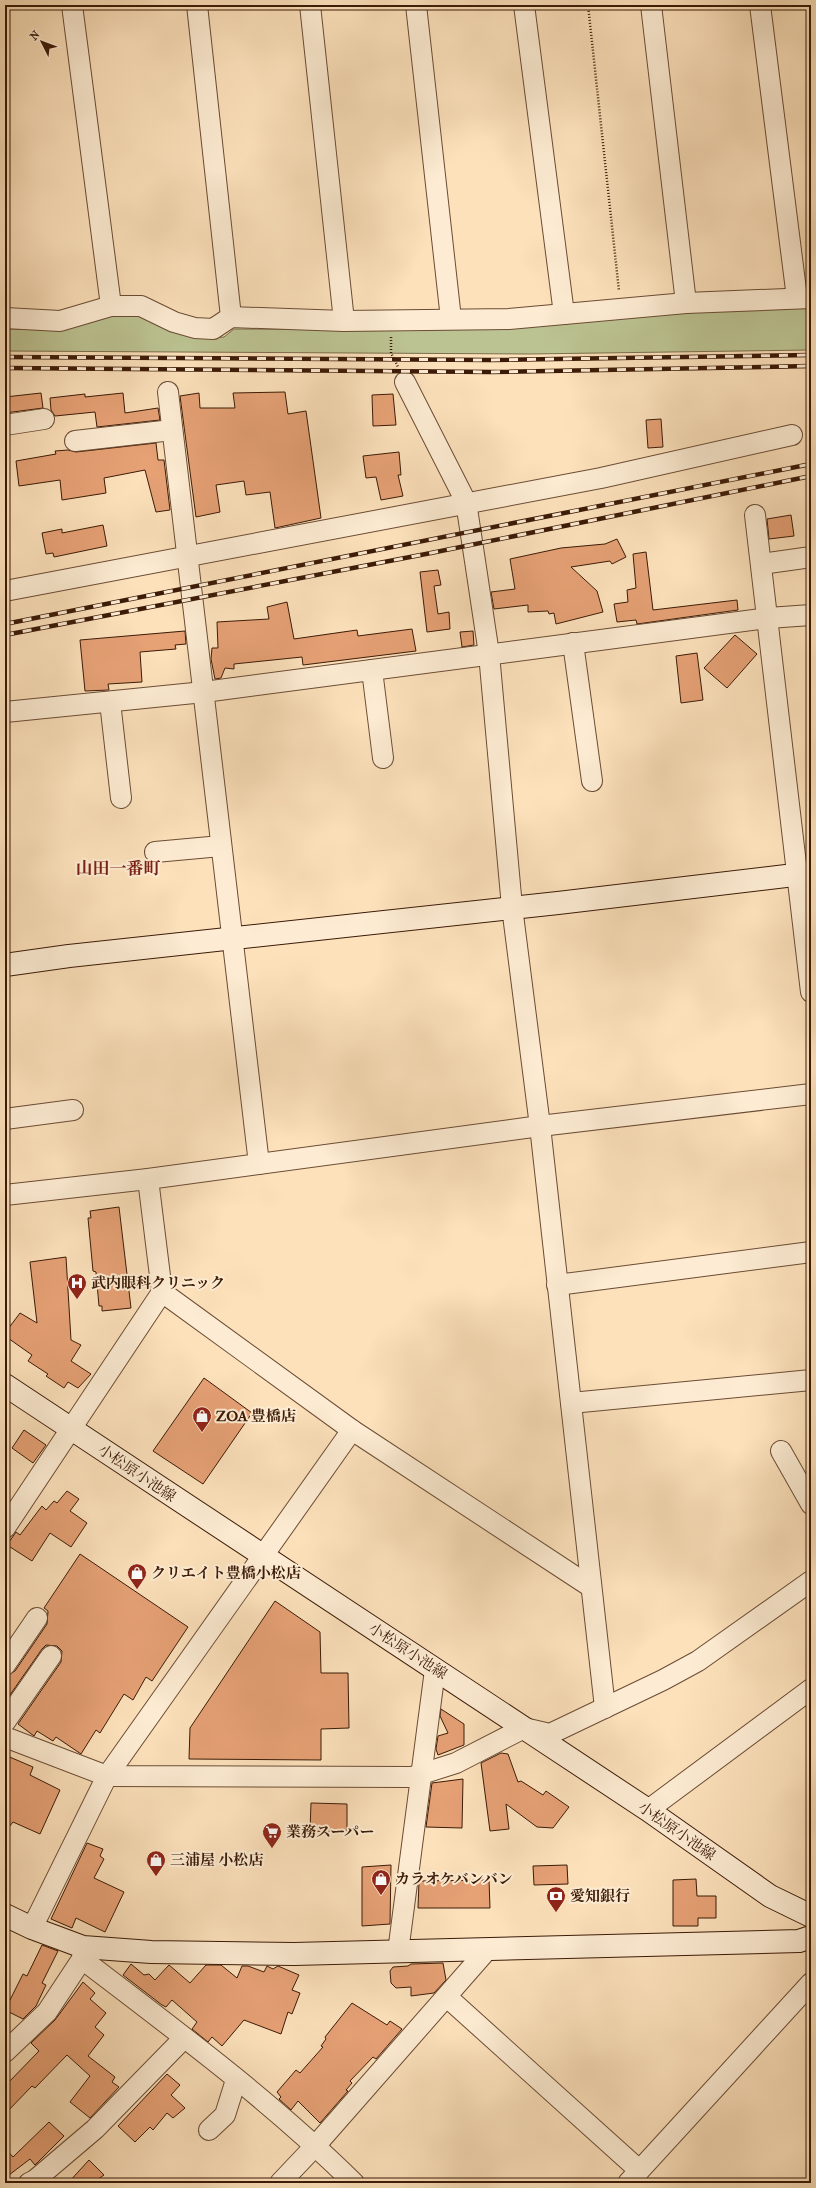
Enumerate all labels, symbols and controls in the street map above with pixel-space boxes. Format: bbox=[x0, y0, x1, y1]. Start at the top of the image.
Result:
north arrow bbox=[22, 22, 62, 62]
text: N bbox=[27, 28, 43, 43]
district label: 山田一番町 bbox=[76, 858, 161, 878]
hospital icon: 武内眼科クリニック bbox=[66, 1272, 88, 1300]
place label: 武内眼科クリニック bbox=[91, 1274, 225, 1292]
shop icon: ZOA 豊橋店 bbox=[191, 1405, 213, 1433]
place label: ZOA 豊橋店 bbox=[216, 1407, 296, 1425]
street label: 小松原小池線 bbox=[95, 1440, 179, 1506]
shop icon: クリエイト豊橋小松店 bbox=[126, 1562, 148, 1590]
place label: クリエイト豊橋小松店 bbox=[151, 1564, 301, 1582]
street label: 小松原小池線 bbox=[365, 1619, 451, 1683]
street label: 小松原小池線 bbox=[635, 1798, 719, 1864]
supermarket icon: 業務スーパー bbox=[261, 1821, 283, 1849]
place label: 業務スーパー bbox=[286, 1823, 375, 1841]
shop icon: 三浦屋 小松店 bbox=[145, 1849, 167, 1877]
place label: 三浦屋 小松店 bbox=[170, 1851, 263, 1869]
shop icon: カラオケバンバン bbox=[370, 1868, 392, 1896]
place label: カラオケバンバン bbox=[395, 1870, 513, 1888]
bank icon: 愛知銀行 bbox=[545, 1885, 567, 1913]
place label: 愛知銀行 bbox=[570, 1887, 630, 1905]

